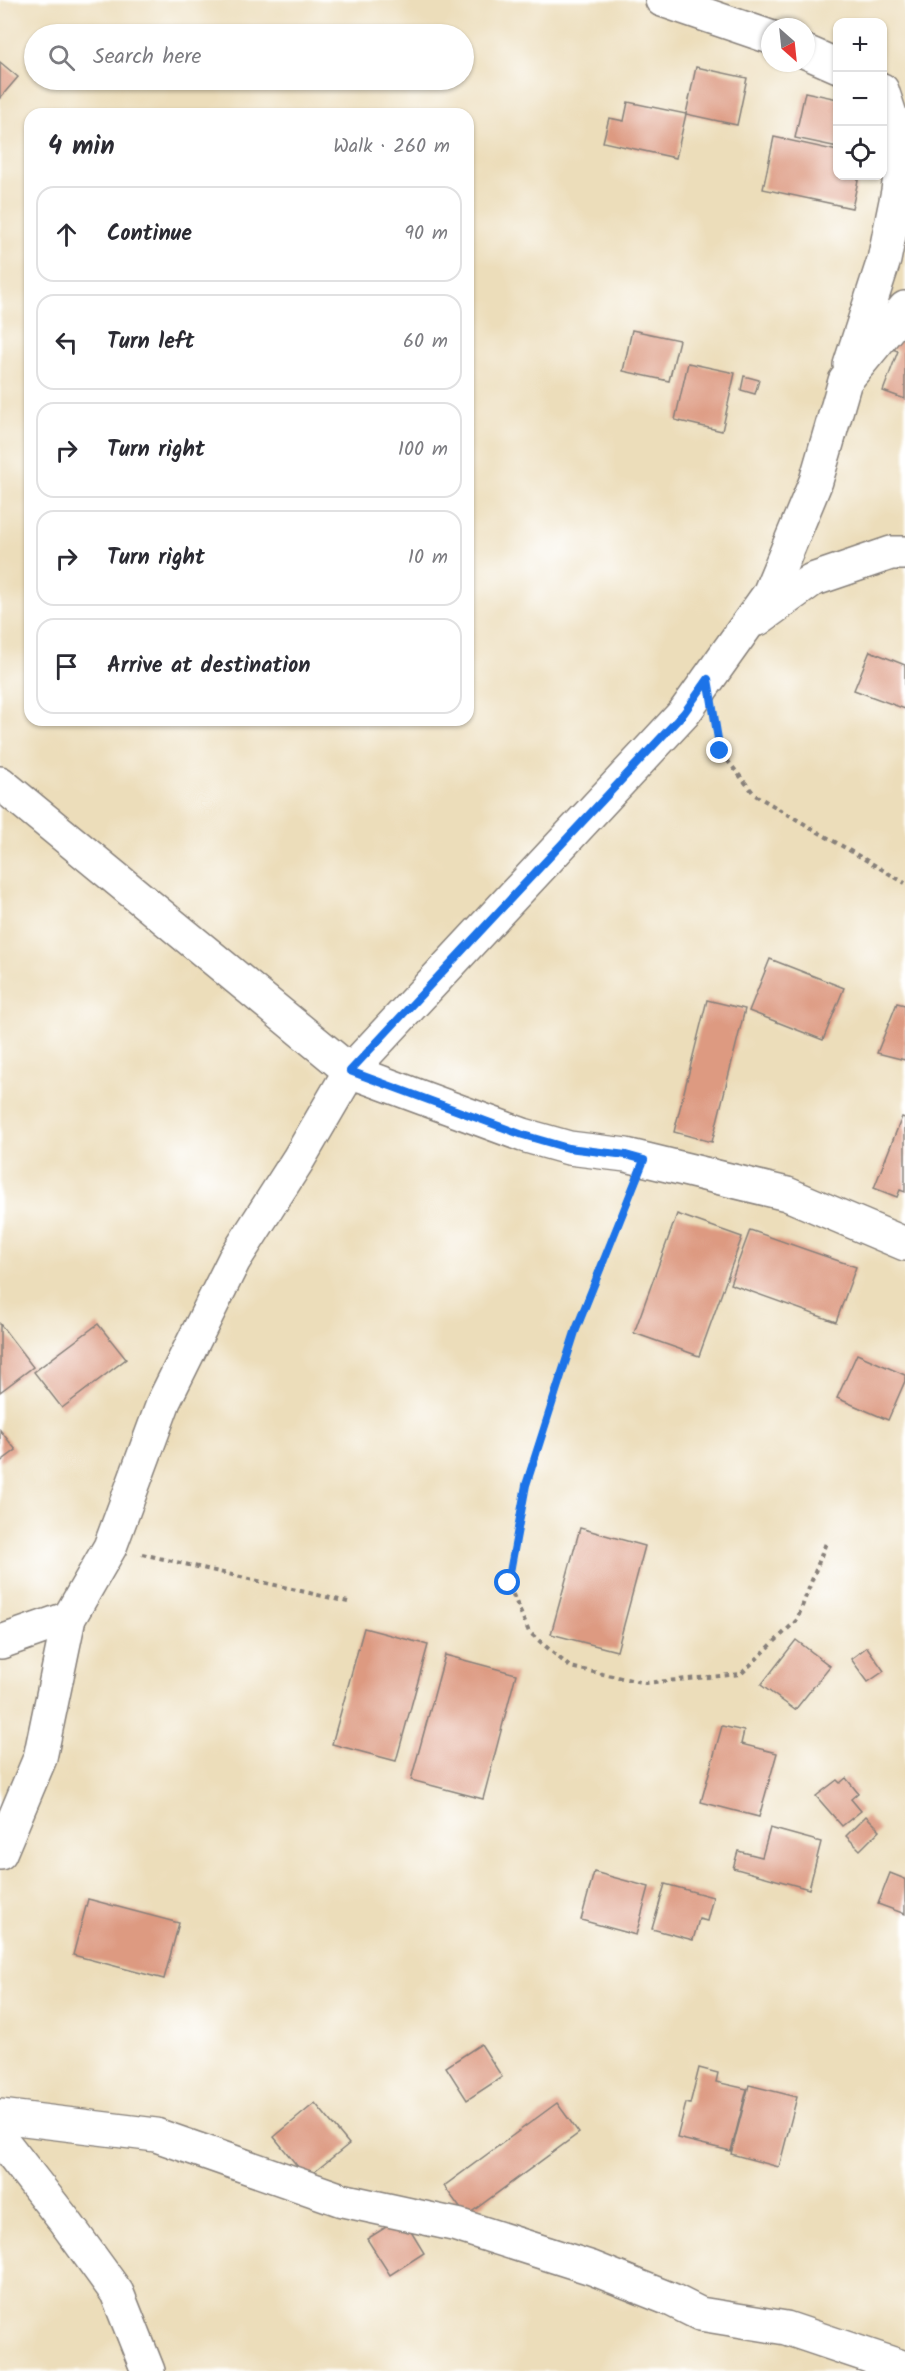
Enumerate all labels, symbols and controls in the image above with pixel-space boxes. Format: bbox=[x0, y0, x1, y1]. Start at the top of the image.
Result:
north arrow bbox=[761, 18, 815, 72]
map controls bbox=[833, 18, 887, 180]
button: + bbox=[833, 18, 887, 72]
search box bbox=[24, 24, 474, 90]
text: Search here bbox=[93, 40, 201, 75]
icon: search bbox=[45, 41, 78, 74]
button: − bbox=[833, 72, 887, 126]
text: 4 min bbox=[48, 126, 115, 168]
button: locate bbox=[833, 126, 887, 180]
text: Walk · 260 m bbox=[333, 131, 450, 163]
text: Continue bbox=[107, 217, 192, 252]
icon: ahead bbox=[50, 218, 83, 251]
text: 90 m bbox=[404, 218, 448, 250]
text: Turn left bbox=[107, 325, 194, 360]
icon: left bbox=[50, 326, 83, 359]
text: 60 m bbox=[403, 326, 448, 358]
text: Turn right bbox=[107, 433, 205, 468]
icon: right bbox=[50, 434, 83, 467]
text: 100 m bbox=[398, 434, 448, 466]
text: Turn right bbox=[107, 541, 205, 576]
icon: right bbox=[50, 542, 83, 575]
text: 10 m bbox=[408, 542, 448, 574]
text: Arrive at destination bbox=[107, 649, 310, 684]
icon: arrive bbox=[50, 650, 83, 683]
route end bbox=[706, 737, 732, 763]
route start bbox=[494, 1569, 520, 1595]

